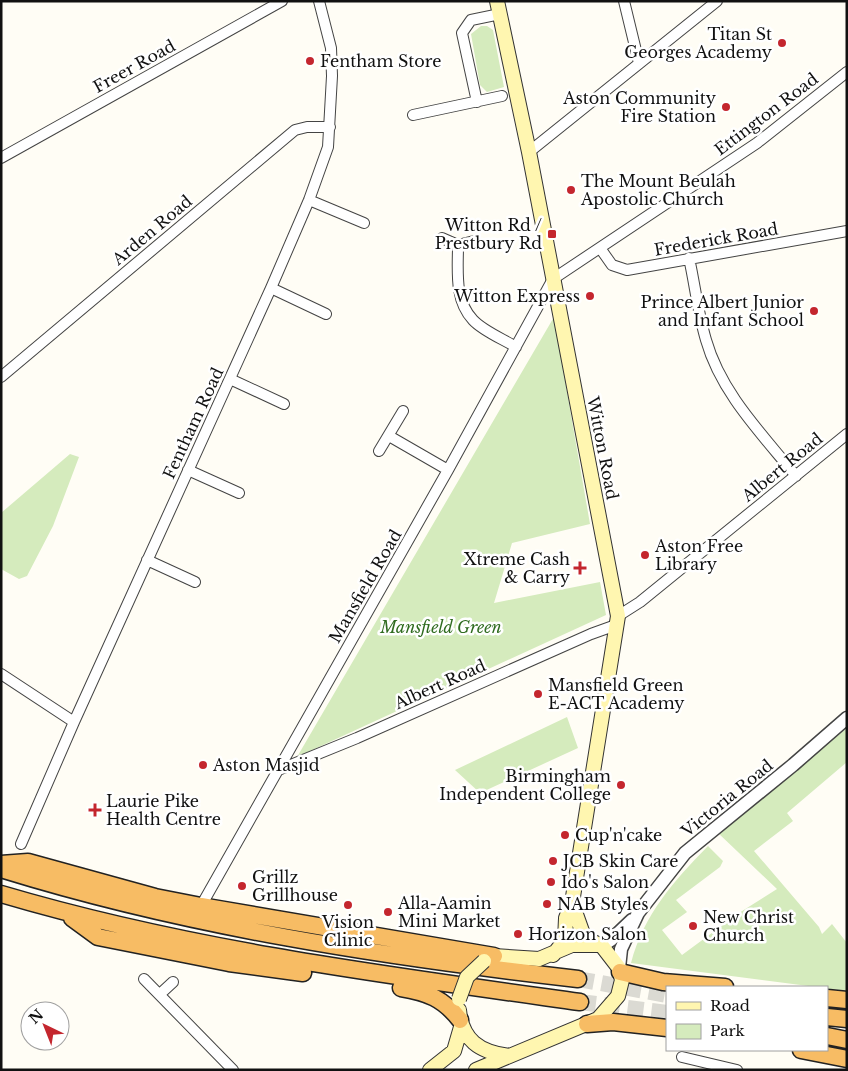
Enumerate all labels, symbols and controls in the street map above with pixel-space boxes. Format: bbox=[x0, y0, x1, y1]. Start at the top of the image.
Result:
place label: Titan St Georges Academy bbox=[624, 24, 773, 62]
street label: Freer Road bbox=[89, 35, 179, 97]
marker: Titan St Georges Academy bbox=[776, 37, 788, 49]
place label: Fentham Store bbox=[320, 51, 441, 71]
marker: Fentham Store bbox=[304, 55, 316, 67]
street label: Ettington Road bbox=[710, 68, 822, 159]
place label: Aston Community Fire Station bbox=[562, 88, 717, 126]
marker: Aston Community Fire Station bbox=[720, 101, 732, 113]
place label: The Mount Beulah Apostolic Church bbox=[580, 171, 736, 209]
marker: The Mount Beulah Apostolic Church bbox=[565, 184, 577, 196]
street label: Arden Road bbox=[107, 191, 196, 270]
place label: Witton Rd / Prestbury Rd bbox=[435, 215, 542, 253]
street label: Frederick Road bbox=[652, 218, 780, 260]
marker: Witton Rd / Prestbury Rd bbox=[546, 228, 558, 240]
place label: Witton Express bbox=[453, 286, 580, 306]
marker: Witton Express bbox=[584, 290, 596, 302]
place label: Prince Albert Junior and Infant School bbox=[640, 292, 804, 330]
marker: Prince Albert Junior and Infant School bbox=[808, 305, 820, 317]
street label: Fentham Road bbox=[158, 364, 228, 482]
street label: Witton Road bbox=[583, 394, 623, 502]
street label: Albert Road bbox=[737, 428, 827, 506]
street label: Mansfield Road bbox=[324, 526, 406, 646]
place label: Aston Free Library bbox=[654, 536, 743, 574]
place label: Xtreme Cash & Carry bbox=[463, 549, 571, 587]
marker: Aston Free Library bbox=[639, 549, 651, 561]
marker: Xtreme Cash & Carry bbox=[574, 562, 586, 574]
park label: Mansfield Green bbox=[379, 617, 502, 637]
street label: Albert Road bbox=[390, 655, 489, 713]
place label: Mansfield Green E-ACT Academy bbox=[548, 675, 685, 713]
marker: Mansfield Green E-ACT Academy bbox=[532, 688, 544, 700]
place label: Aston Masjid bbox=[212, 755, 320, 775]
street label: Victoria Road bbox=[676, 755, 777, 842]
marker: Aston Masjid bbox=[197, 759, 209, 771]
place label: Birmingham Independent College bbox=[439, 766, 611, 804]
marker: Birmingham Independent College bbox=[615, 779, 627, 791]
place label: Laurie Pike Health Centre bbox=[106, 791, 221, 829]
marker: Laurie Pike Health Centre bbox=[88, 803, 102, 817]
place label: Cup'n'cake bbox=[575, 825, 662, 845]
marker: Cup'n'cake bbox=[559, 829, 571, 841]
place label: JCB Skin Care bbox=[561, 851, 678, 871]
marker: JCB Skin Care bbox=[547, 855, 559, 867]
place label: Grillz Grillhouse bbox=[252, 867, 338, 905]
place label: Ido's Salon bbox=[561, 872, 649, 892]
marker: Ido's Salon bbox=[545, 876, 557, 888]
marker: Grillz Grillhouse bbox=[236, 880, 248, 892]
place label: Alla-Aamin Mini Market bbox=[397, 893, 500, 931]
place label: NAB Styles bbox=[557, 894, 648, 914]
marker: NAB Styles bbox=[541, 898, 553, 910]
marker: Vision Clinic bbox=[342, 899, 354, 911]
marker: Alla-Aamin Mini Market bbox=[382, 906, 394, 918]
place label: New Christ Church bbox=[703, 907, 794, 945]
place label: Vision Clinic bbox=[321, 912, 374, 950]
marker: New Christ Church bbox=[687, 920, 699, 932]
place label: Horizon Salon bbox=[528, 924, 647, 944]
marker: Horizon Salon bbox=[512, 928, 524, 940]
legend bbox=[666, 986, 828, 1051]
text: Road bbox=[710, 996, 750, 1015]
north arrow bbox=[20, 1001, 70, 1051]
text: N bbox=[25, 1005, 47, 1028]
text: Park bbox=[710, 1021, 746, 1040]

